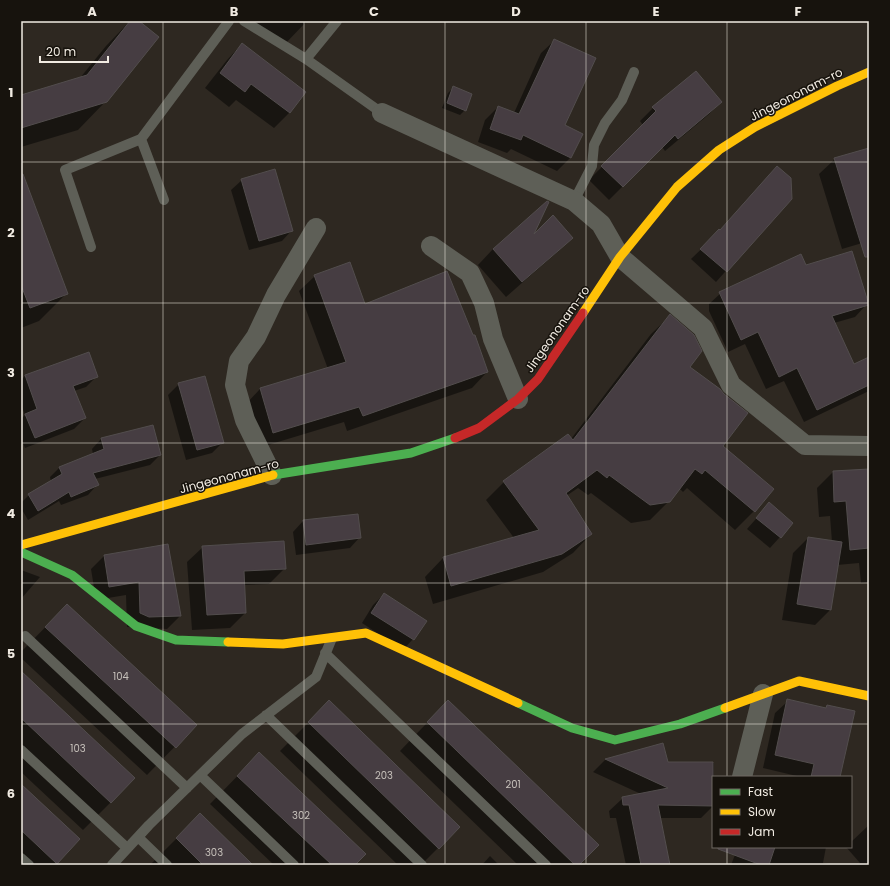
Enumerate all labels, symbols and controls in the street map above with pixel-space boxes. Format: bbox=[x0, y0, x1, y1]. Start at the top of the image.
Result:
text: A bbox=[87, 2, 97, 21]
text: B bbox=[230, 2, 239, 21]
text: C bbox=[369, 2, 379, 21]
text: D bbox=[511, 2, 521, 21]
text: E bbox=[652, 2, 660, 21]
text: F bbox=[794, 2, 802, 21]
scale bar bbox=[40, 38, 108, 64]
text: 20 m bbox=[46, 43, 76, 60]
street label: Jingeononam-ro bbox=[746, 63, 846, 125]
text: 1 bbox=[9, 83, 13, 102]
text: 2 bbox=[7, 223, 15, 242]
street label: Jingeononam-ro bbox=[521, 282, 594, 376]
text: 3 bbox=[7, 363, 15, 382]
street label: Jingeononam-ro bbox=[177, 454, 281, 497]
text: 4 bbox=[7, 504, 16, 523]
text: 5 bbox=[7, 644, 15, 663]
house number: 104 bbox=[113, 669, 129, 684]
house number: 103 bbox=[70, 741, 86, 756]
house number: 203 bbox=[375, 768, 393, 783]
legend bbox=[712, 776, 852, 848]
house number: 201 bbox=[505, 777, 521, 792]
text: Fast bbox=[748, 783, 773, 800]
text: 6 bbox=[7, 784, 15, 803]
text: Slow bbox=[748, 803, 776, 820]
house number: 302 bbox=[292, 808, 310, 823]
text: Jam bbox=[748, 823, 775, 840]
house number: 303 bbox=[205, 845, 223, 860]

